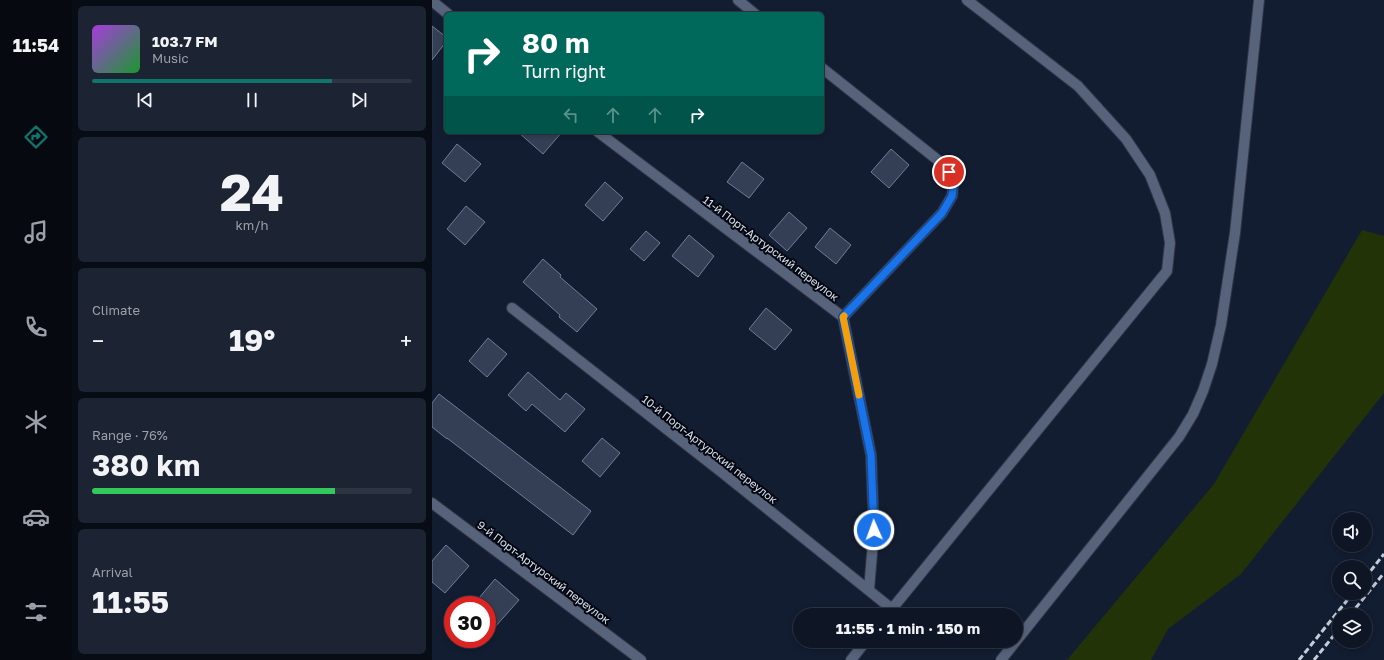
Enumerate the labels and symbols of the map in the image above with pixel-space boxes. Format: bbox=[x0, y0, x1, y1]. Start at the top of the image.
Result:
pin bbox=[932, 155, 966, 189]
street label: 11-й Порт-Артурский переулок bbox=[700, 193, 842, 304]
street label: 10-й Порт-Артурский переулок bbox=[640, 392, 781, 506]
position arrow bbox=[853, 509, 895, 551]
street label: 9-й Порт-Артурский переулок bbox=[475, 518, 613, 627]
speed limit sign: 30 bbox=[444, 596, 496, 648]

